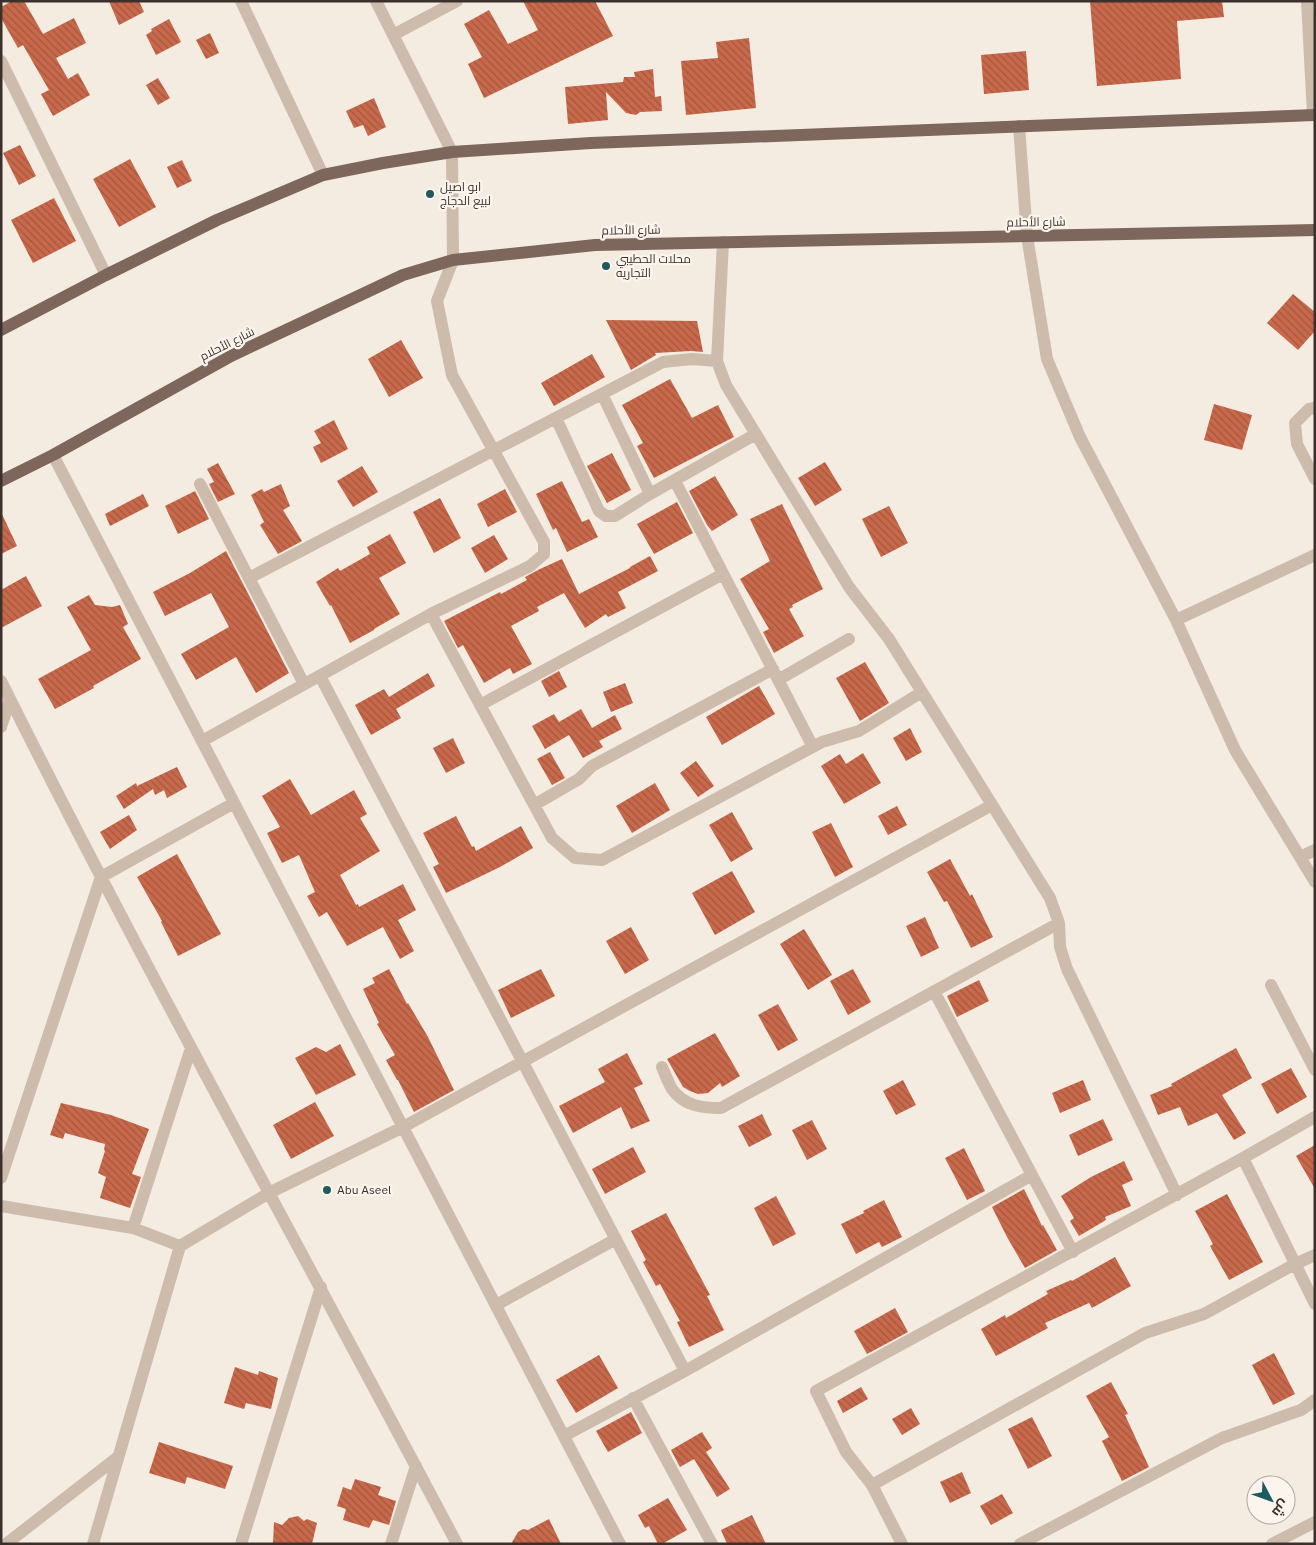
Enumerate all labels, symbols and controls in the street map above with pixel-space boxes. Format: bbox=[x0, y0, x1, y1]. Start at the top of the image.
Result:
place label: ابو اصيل لبيع الدجاج bbox=[440, 179, 491, 209]
marker: ابو اصيل لبيع الدجاج bbox=[424, 188, 436, 200]
street label: شارع الأحلام bbox=[1006, 213, 1066, 231]
street label: شارع الأحلام bbox=[601, 221, 661, 239]
place label: محلات الحطيبي التجاريه bbox=[616, 251, 691, 280]
marker: محلات الحطيبي التجاريه bbox=[600, 260, 612, 272]
street label: شارع الأحلام bbox=[197, 323, 257, 365]
place label: Abu Aseel bbox=[337, 1182, 391, 1197]
marker: Abu Aseel bbox=[321, 1184, 333, 1196]
north arrow bbox=[1246, 1475, 1296, 1525]
text: ش bbox=[1268, 1496, 1293, 1521]

